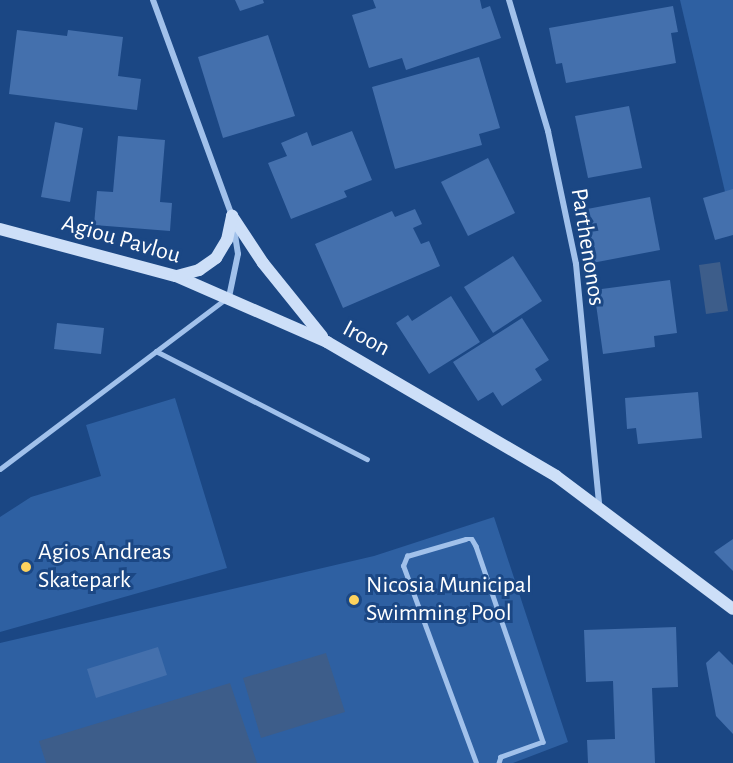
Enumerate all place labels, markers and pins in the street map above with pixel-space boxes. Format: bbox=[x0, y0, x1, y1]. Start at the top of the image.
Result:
place label: Agios Andreas Skatepark bbox=[38, 539, 171, 595]
marker: Agios Andreas Skatepark bbox=[19, 560, 33, 574]
place label: Nicosia Municipal Swimming Pool bbox=[366, 572, 532, 628]
marker: Nicosia Municipal Swimming Pool bbox=[347, 593, 361, 607]

